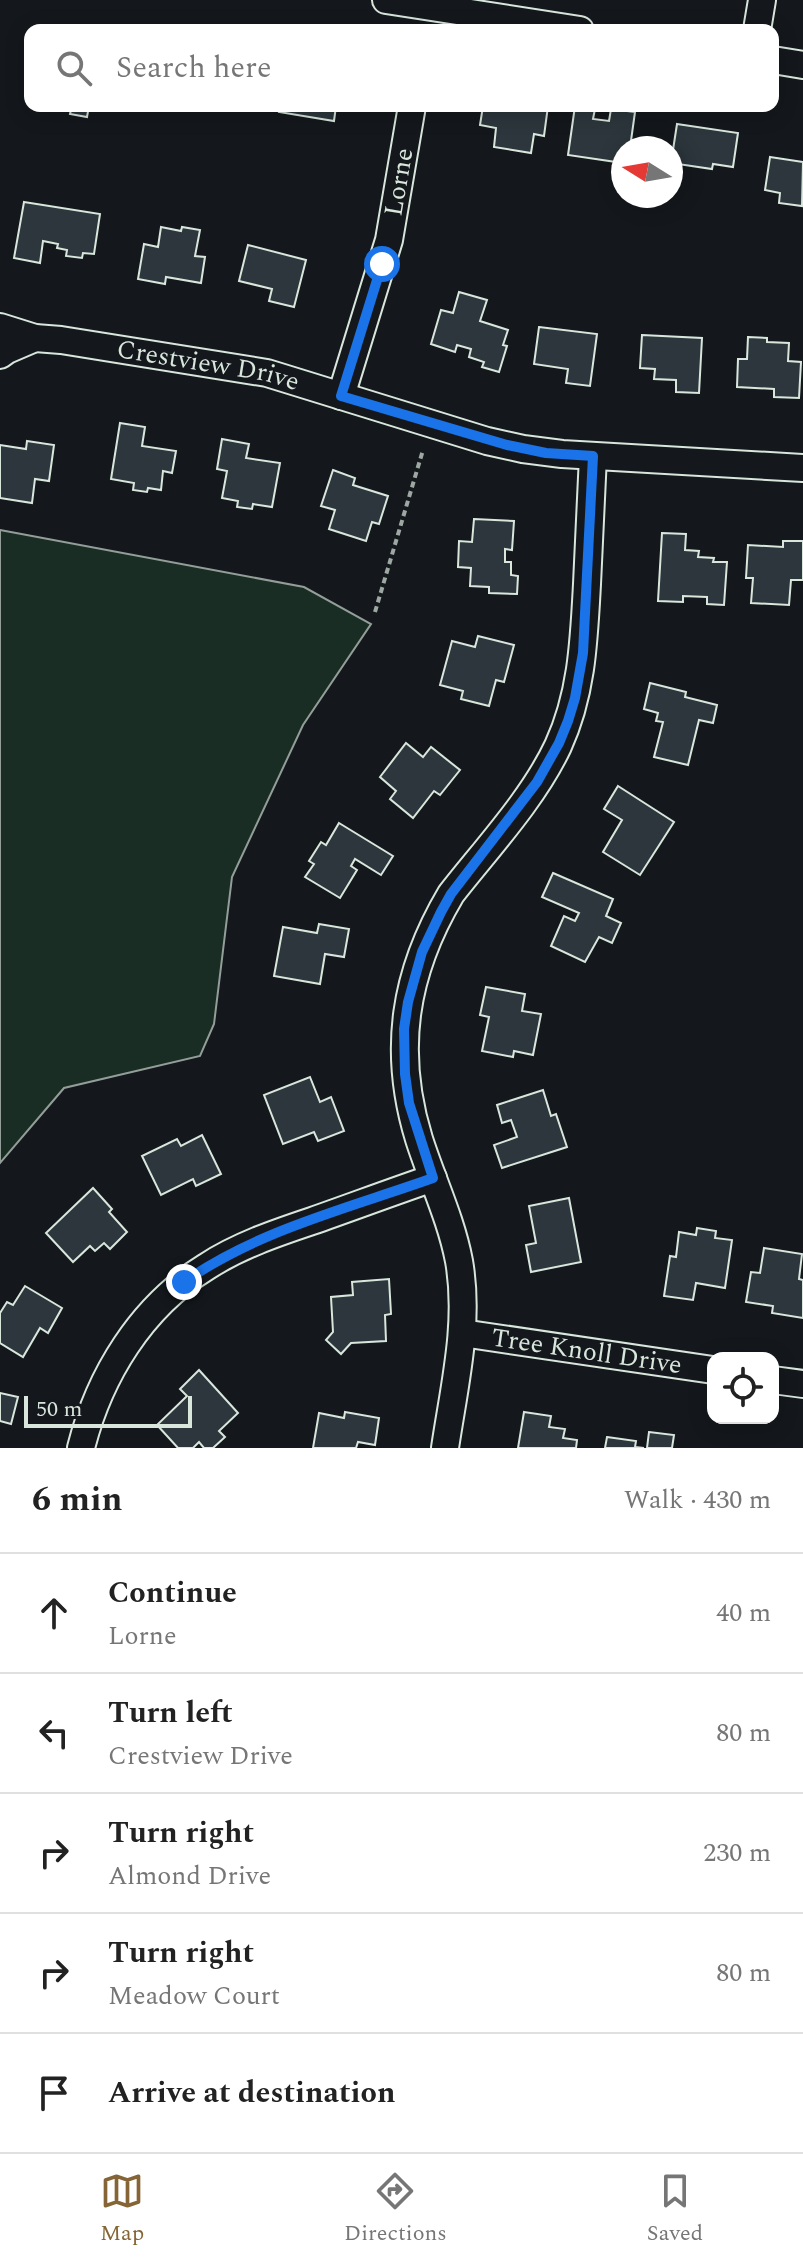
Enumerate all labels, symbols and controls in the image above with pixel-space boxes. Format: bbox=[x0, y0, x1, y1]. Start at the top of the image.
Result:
search box bbox=[24, 24, 779, 112]
text: Search here bbox=[116, 45, 272, 91]
icon: search bbox=[52, 46, 96, 90]
north arrow bbox=[611, 136, 683, 208]
street label: Lorne bbox=[373, 145, 424, 219]
route start bbox=[364, 246, 400, 282]
street label: Crestview Drive bbox=[114, 329, 305, 402]
route end bbox=[166, 1264, 202, 1300]
street label: Tree Knoll Drive bbox=[489, 1318, 685, 1385]
map controls bbox=[707, 1352, 779, 1424]
button: locate bbox=[707, 1352, 779, 1424]
scale bar bbox=[24, 1392, 192, 1428]
text: 50 m bbox=[36, 1393, 82, 1426]
text: 6 min bbox=[32, 1474, 122, 1526]
text: Walk · 430 m bbox=[624, 1480, 771, 1520]
text: Continue bbox=[108, 1570, 237, 1616]
icon: ahead bbox=[32, 1591, 76, 1635]
text: 40 m bbox=[716, 1593, 771, 1633]
text: Lorne bbox=[108, 1616, 177, 1656]
text: Turn left bbox=[108, 1690, 233, 1736]
icon: left bbox=[32, 1711, 76, 1755]
text: 80 m bbox=[716, 1713, 771, 1753]
text: Crestview Drive bbox=[108, 1736, 293, 1776]
text: Turn right bbox=[108, 1810, 254, 1856]
icon: right bbox=[32, 1831, 76, 1875]
text: 230 m bbox=[703, 1833, 771, 1873]
text: Almond Drive bbox=[108, 1856, 271, 1896]
text: Turn right bbox=[108, 1930, 254, 1976]
icon: right bbox=[32, 1951, 76, 1995]
text: 80 m bbox=[716, 1953, 771, 1993]
text: Meadow Court bbox=[108, 1976, 280, 2016]
text: Arrive at destination bbox=[108, 2070, 395, 2116]
icon: arrive bbox=[32, 2071, 76, 2115]
tab: Map bbox=[100, 2169, 144, 2250]
tab: Directions bbox=[344, 2169, 447, 2250]
tab: Saved bbox=[647, 2169, 703, 2250]

